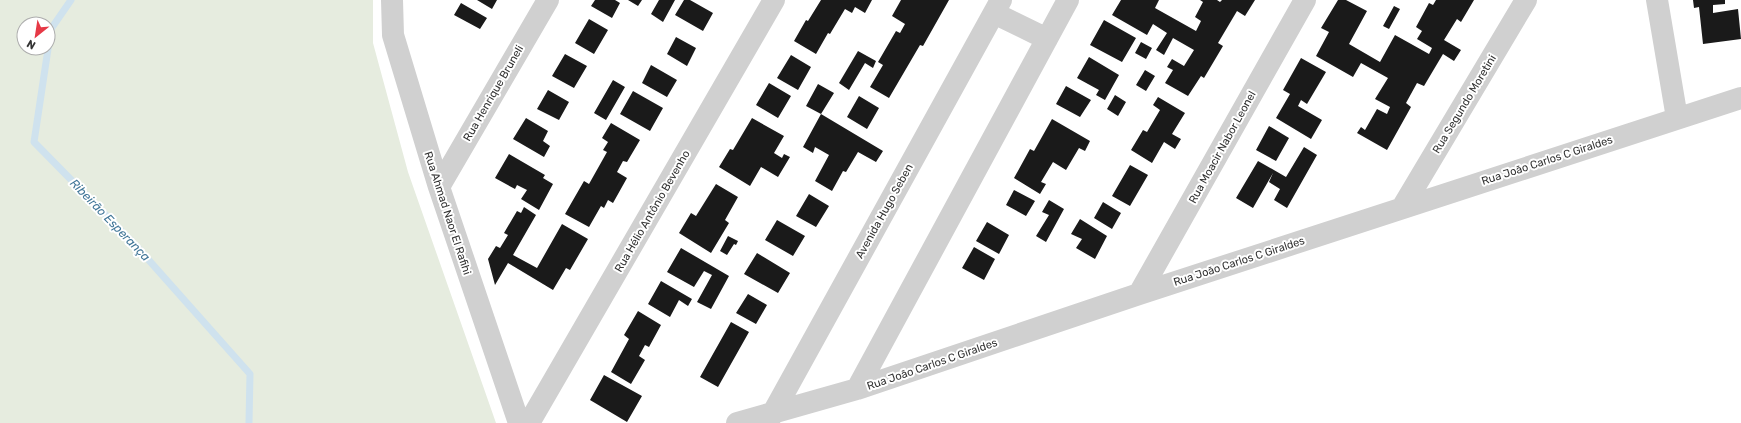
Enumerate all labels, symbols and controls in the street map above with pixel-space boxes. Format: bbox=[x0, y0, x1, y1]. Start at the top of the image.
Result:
north arrow bbox=[16, 16, 56, 56]
text: N bbox=[25, 37, 38, 52]
street label: Rua Henrique Bruneli bbox=[461, 43, 526, 143]
street label: Rua Segundo Moretini bbox=[1430, 53, 1499, 156]
street label: Rua Moacir Nabor Leonel bbox=[1186, 89, 1259, 206]
street label: Rua João Carlos C Giraldes bbox=[1480, 133, 1615, 188]
street label: Rua Hélio Antônio Bevenho bbox=[612, 148, 693, 275]
street label: Rua Ahmad Naor El Rafihi bbox=[421, 150, 474, 276]
street label: Avenida Hugo Seben bbox=[853, 162, 916, 261]
water label: Ribeirão Esperança bbox=[67, 176, 153, 264]
street label: Rua João Carlos C Giraldes bbox=[1172, 234, 1307, 289]
street label: Rua João Carlos C Giraldes bbox=[865, 336, 999, 393]

